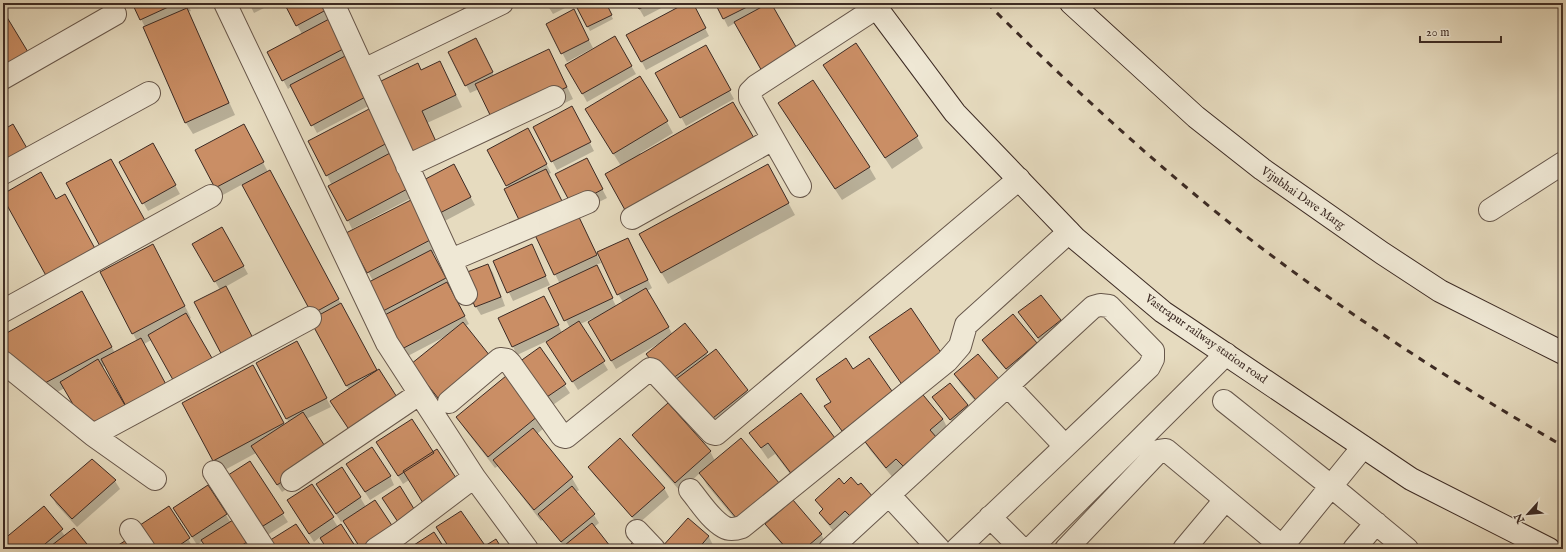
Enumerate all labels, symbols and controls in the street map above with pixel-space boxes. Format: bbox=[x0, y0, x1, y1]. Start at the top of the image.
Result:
scale bar bbox=[1420, 18, 1501, 44]
text: 20 m bbox=[1426, 25, 1449, 40]
street label: Vijubhai Dave Marg bbox=[1257, 163, 1348, 233]
street label: Vastrapur railway station road bbox=[1141, 290, 1271, 388]
north arrow bbox=[1508, 494, 1548, 534]
text: N bbox=[1511, 510, 1529, 526]

